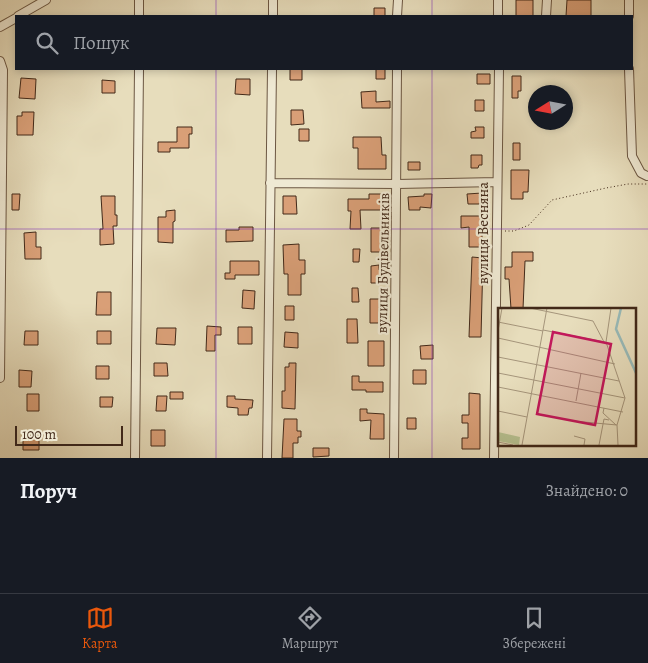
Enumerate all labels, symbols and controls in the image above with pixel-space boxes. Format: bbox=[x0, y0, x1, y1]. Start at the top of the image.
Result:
search box bbox=[15, 15, 633, 70]
icon: search bbox=[33, 29, 61, 57]
text: Пошук bbox=[73, 30, 130, 56]
north arrow bbox=[528, 85, 573, 130]
street label: вулиця Весняна bbox=[473, 182, 493, 284]
street label: вулиця Будівельників bbox=[372, 192, 394, 334]
inset map bbox=[498, 308, 636, 446]
scale bar bbox=[15, 423, 122, 446]
text: 100 m bbox=[22, 425, 56, 444]
text: Поруч bbox=[20, 477, 77, 505]
text: Знайдено: 0 bbox=[546, 480, 628, 502]
tab: Карта bbox=[82, 604, 117, 653]
tab: Маршрут bbox=[282, 604, 338, 653]
tab: Збережені bbox=[503, 604, 566, 653]

